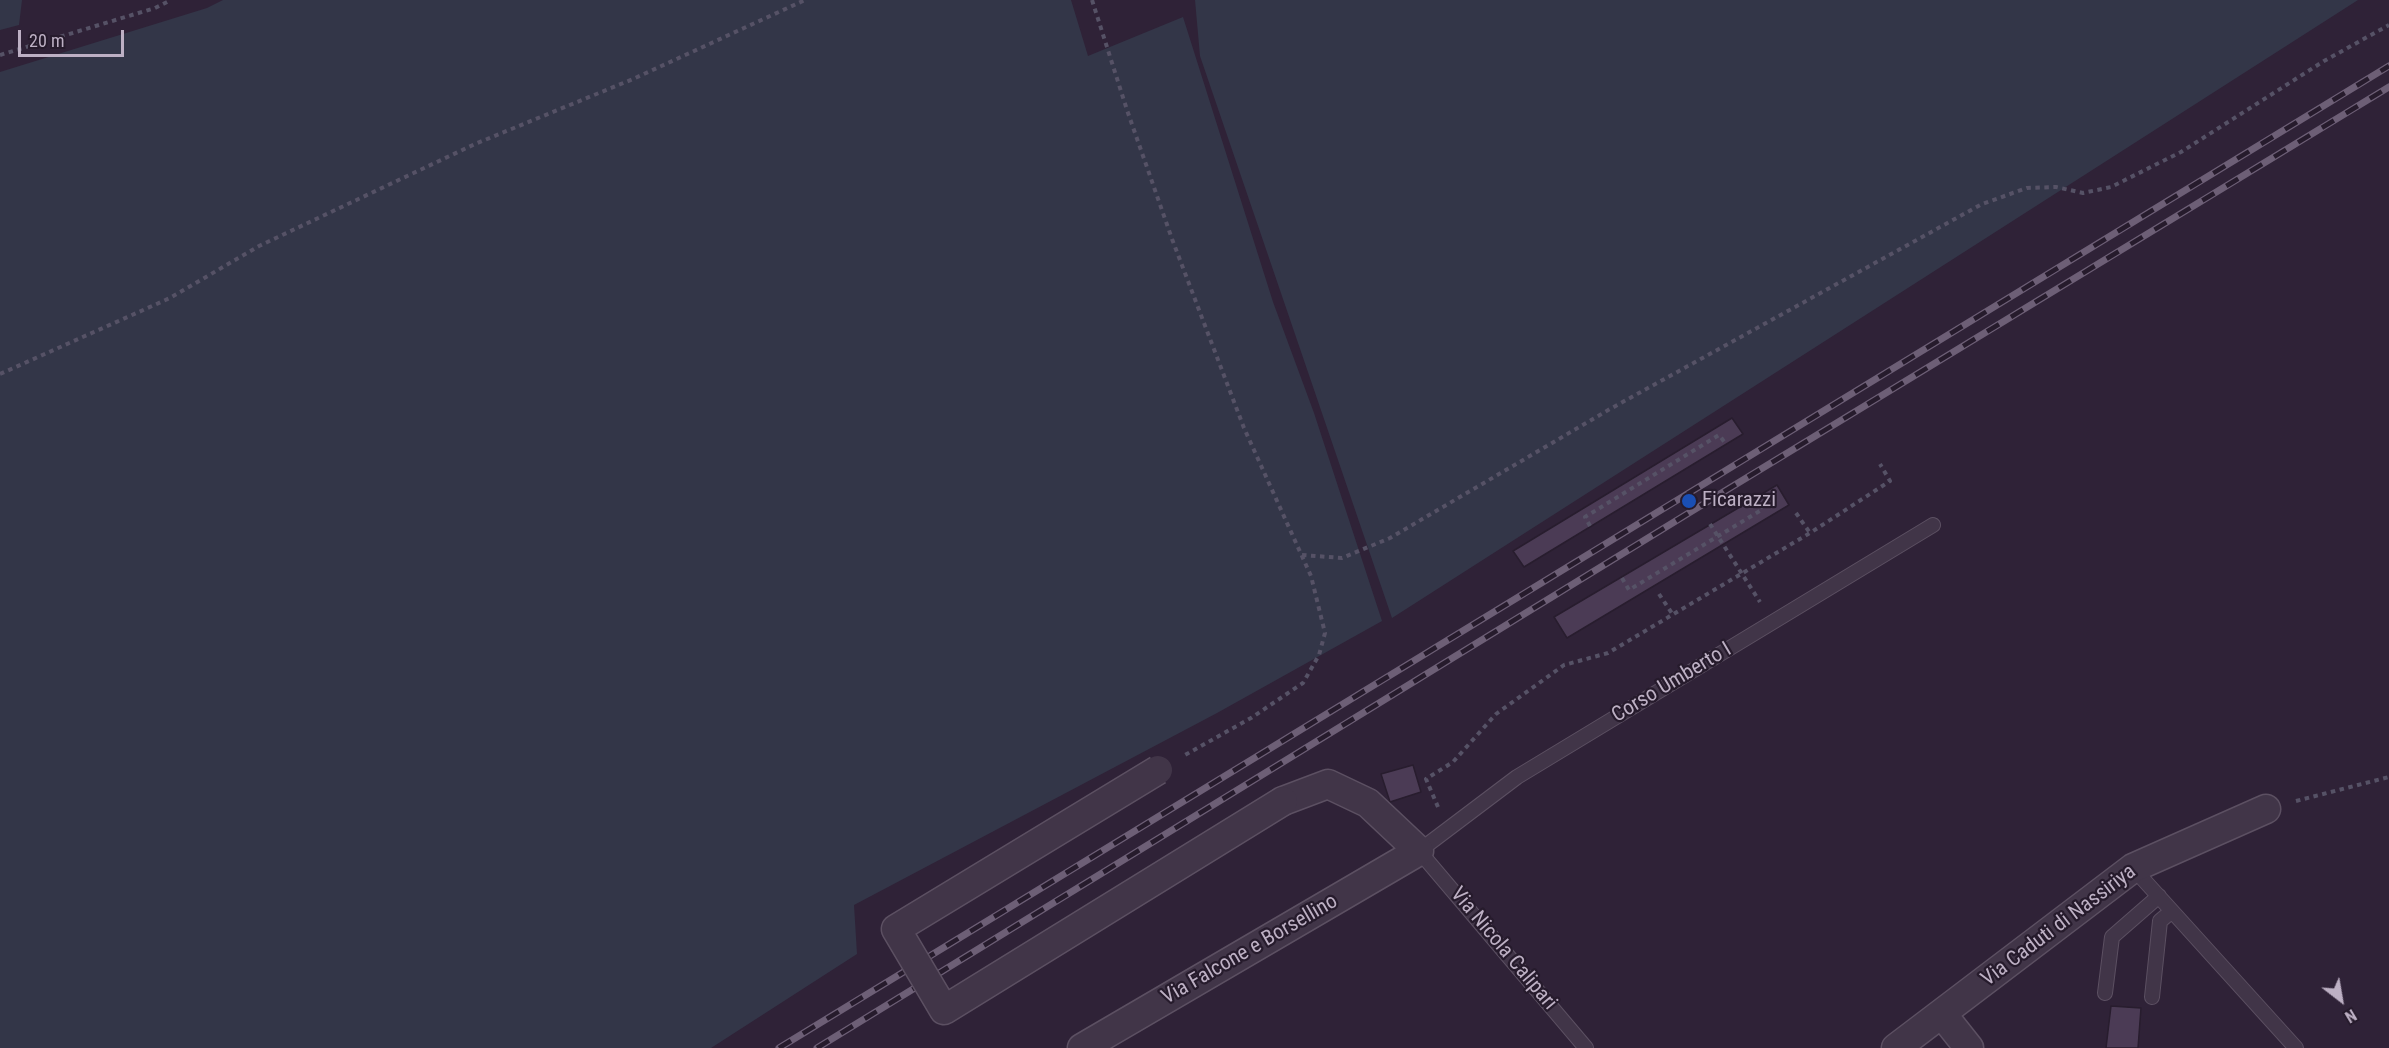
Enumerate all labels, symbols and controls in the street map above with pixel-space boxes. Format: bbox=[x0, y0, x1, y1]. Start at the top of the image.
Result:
scale bar bbox=[21, 18, 128, 56]
text: 20 m bbox=[29, 30, 64, 51]
place label: Ficarazzi bbox=[1702, 488, 1776, 514]
marker: Ficarazzi bbox=[1680, 492, 1698, 510]
street label: Corso Umberto I bbox=[1608, 637, 1736, 729]
street label: Via Caduti di Nassiriya bbox=[1977, 860, 2141, 992]
street label: Via Nicola Calipari bbox=[1444, 882, 1562, 1016]
street label: Via Falcone e Borsellino bbox=[1158, 889, 1342, 1011]
north arrow bbox=[2311, 970, 2371, 1030]
text: N bbox=[2341, 1005, 2360, 1027]

